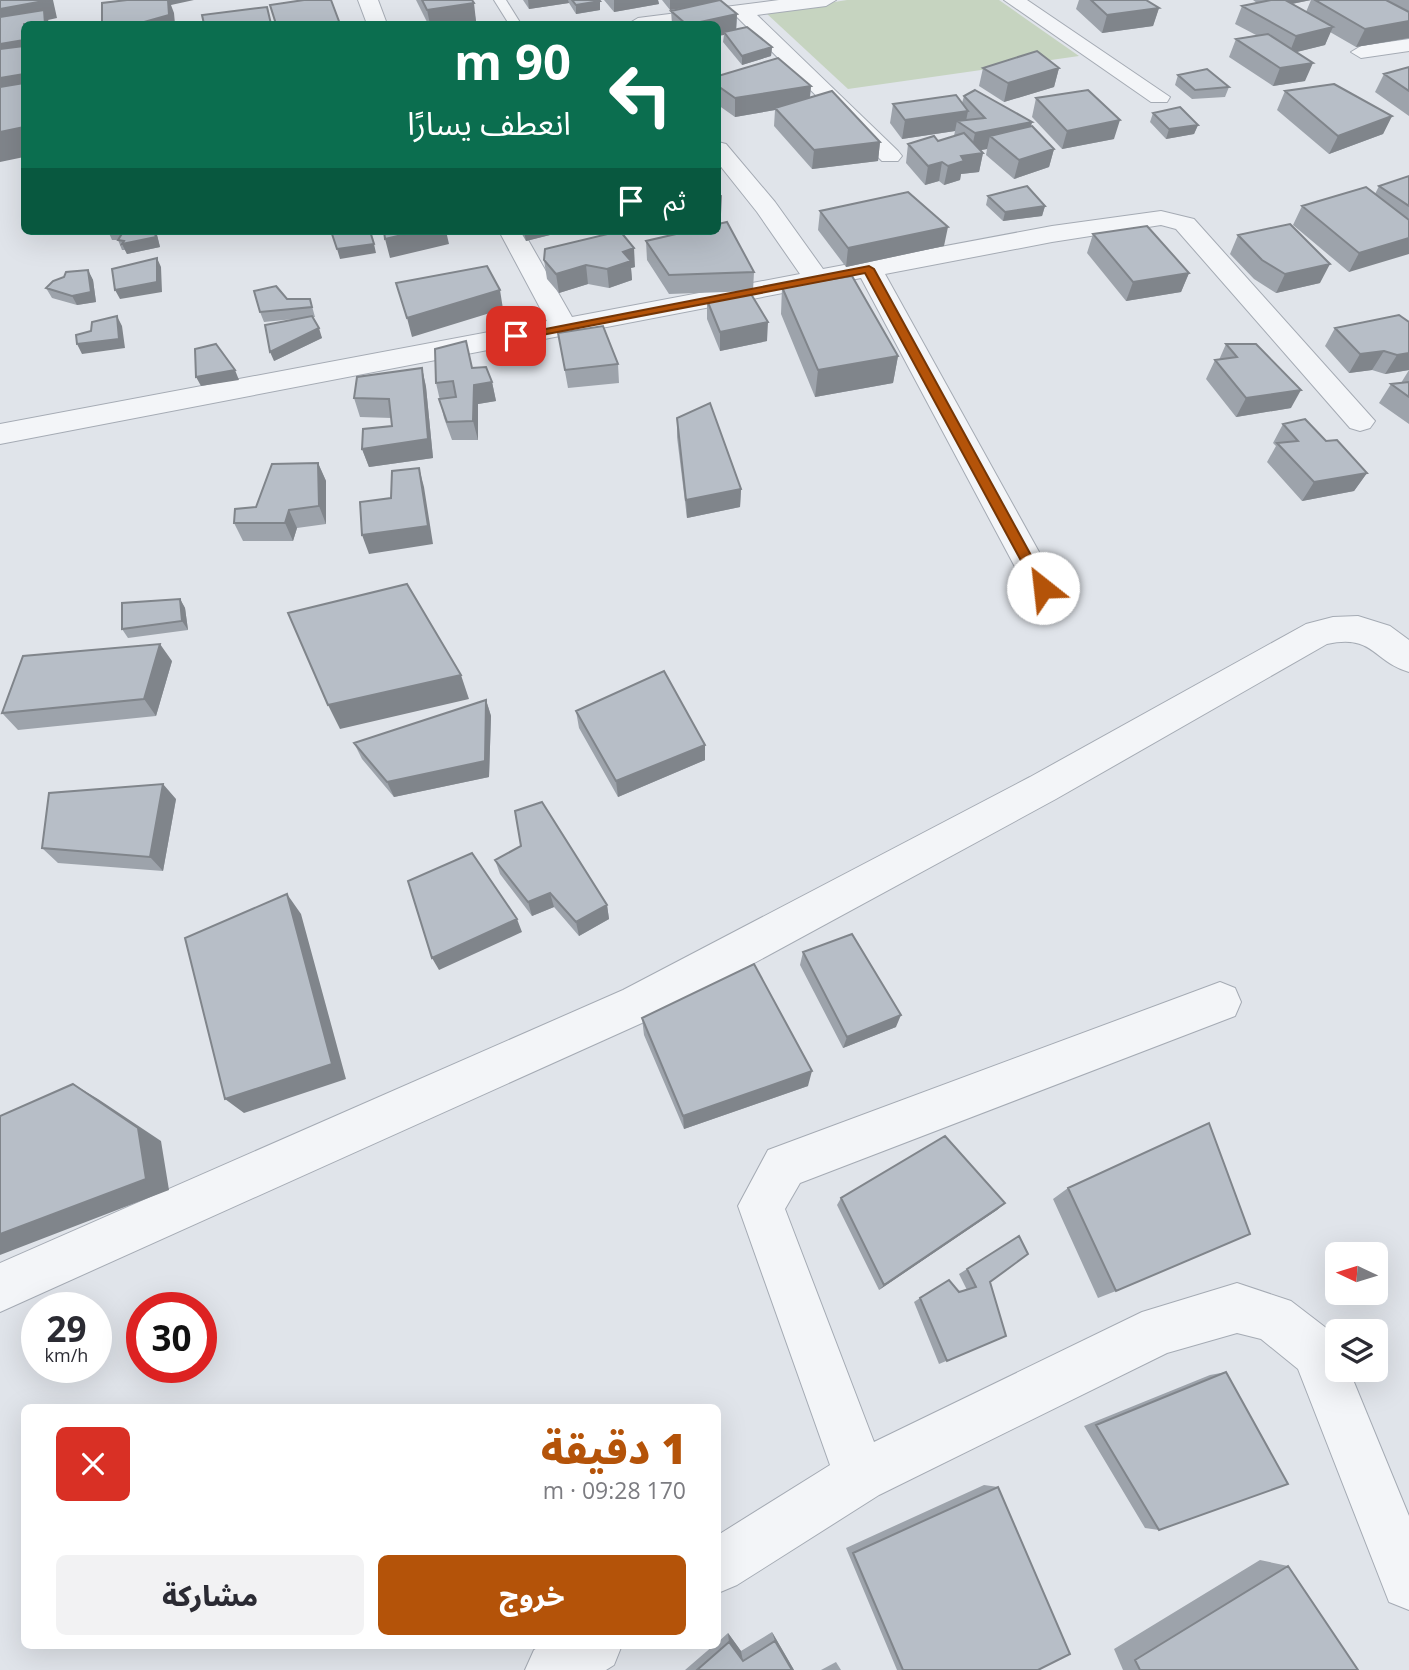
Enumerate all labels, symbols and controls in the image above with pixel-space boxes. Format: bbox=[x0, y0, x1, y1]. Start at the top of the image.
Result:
text: 90 m bbox=[454, 28, 571, 94]
icon: left bbox=[595, 49, 686, 140]
text: انعطف يسارًا bbox=[407, 101, 571, 144]
icon: arrive bbox=[612, 182, 650, 220]
text: ثم bbox=[664, 182, 686, 218]
pin bbox=[486, 306, 546, 366]
icon: arrive bbox=[497, 317, 535, 355]
position arrow bbox=[1006, 551, 1080, 625]
north arrow bbox=[1325, 1242, 1388, 1306]
map controls bbox=[1325, 1242, 1388, 1382]
speed limit sign: 30 bbox=[126, 1292, 217, 1383]
text: 29 bbox=[46, 1305, 87, 1352]
button: layers bbox=[1325, 1319, 1388, 1382]
text: km/h bbox=[45, 1343, 88, 1367]
text: 1 دقيقة bbox=[541, 1419, 686, 1476]
button: close bbox=[56, 1427, 130, 1501]
text: 170 m · 09:28 bbox=[543, 1474, 686, 1506]
button: مشاركة bbox=[56, 1555, 364, 1635]
button: خروج bbox=[378, 1555, 686, 1635]

